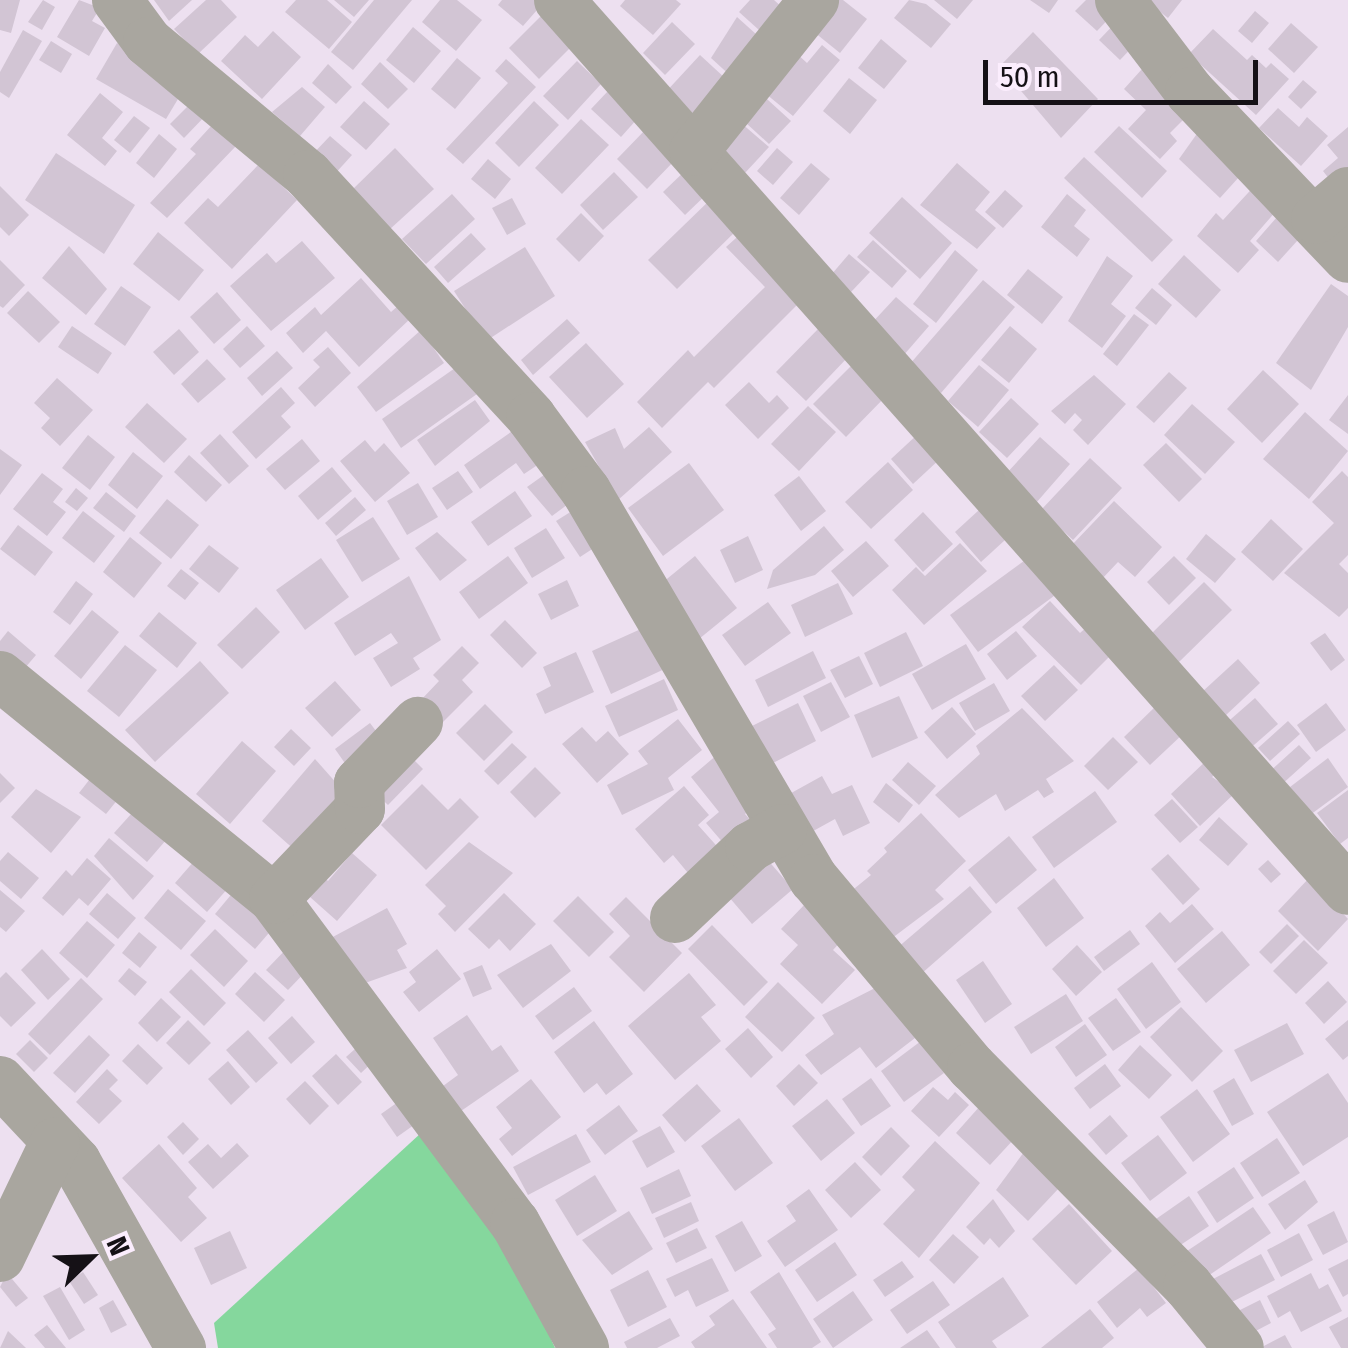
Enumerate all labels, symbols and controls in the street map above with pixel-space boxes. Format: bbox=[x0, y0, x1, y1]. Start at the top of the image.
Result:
scale bar bbox=[988, 40, 1263, 102]
text: 50 m bbox=[1000, 59, 1060, 95]
north arrow bbox=[40, 1208, 140, 1308]
text: N bbox=[100, 1232, 137, 1260]

